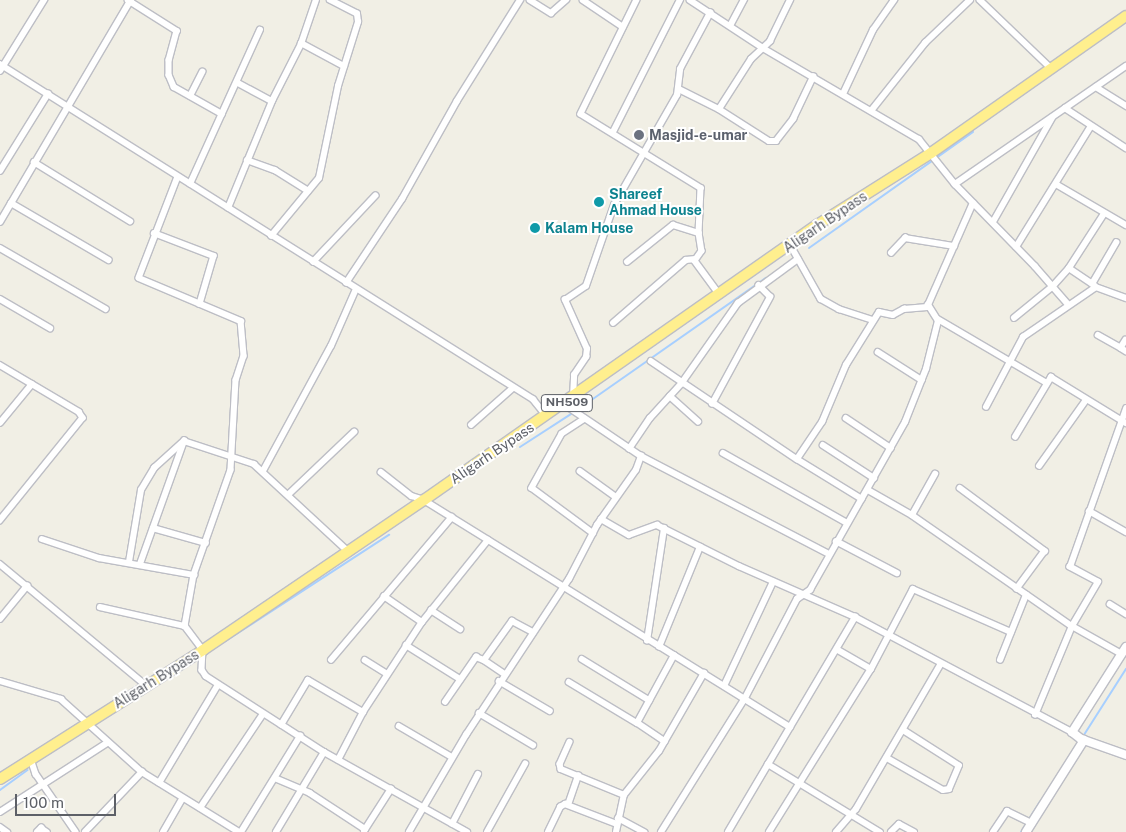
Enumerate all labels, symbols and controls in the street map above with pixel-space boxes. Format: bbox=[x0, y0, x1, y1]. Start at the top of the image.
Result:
place label: Masjid-e-umar bbox=[649, 127, 747, 143]
marker: Masjid-e-umar bbox=[633, 129, 645, 141]
place label: Shareef Ahmad House bbox=[609, 186, 702, 218]
street label: Aligarh Bypass bbox=[780, 188, 870, 256]
marker: Shareef Ahmad House bbox=[593, 196, 605, 208]
place label: Kalam House bbox=[545, 220, 633, 236]
marker: Kalam House bbox=[529, 222, 541, 234]
road number: NH509 bbox=[541, 393, 593, 412]
street label: Aligarh Bypass bbox=[447, 419, 537, 487]
street label: Aligarh Bypass bbox=[110, 646, 202, 712]
scale bar bbox=[18, 784, 119, 816]
text: 100 m bbox=[23, 794, 64, 811]

